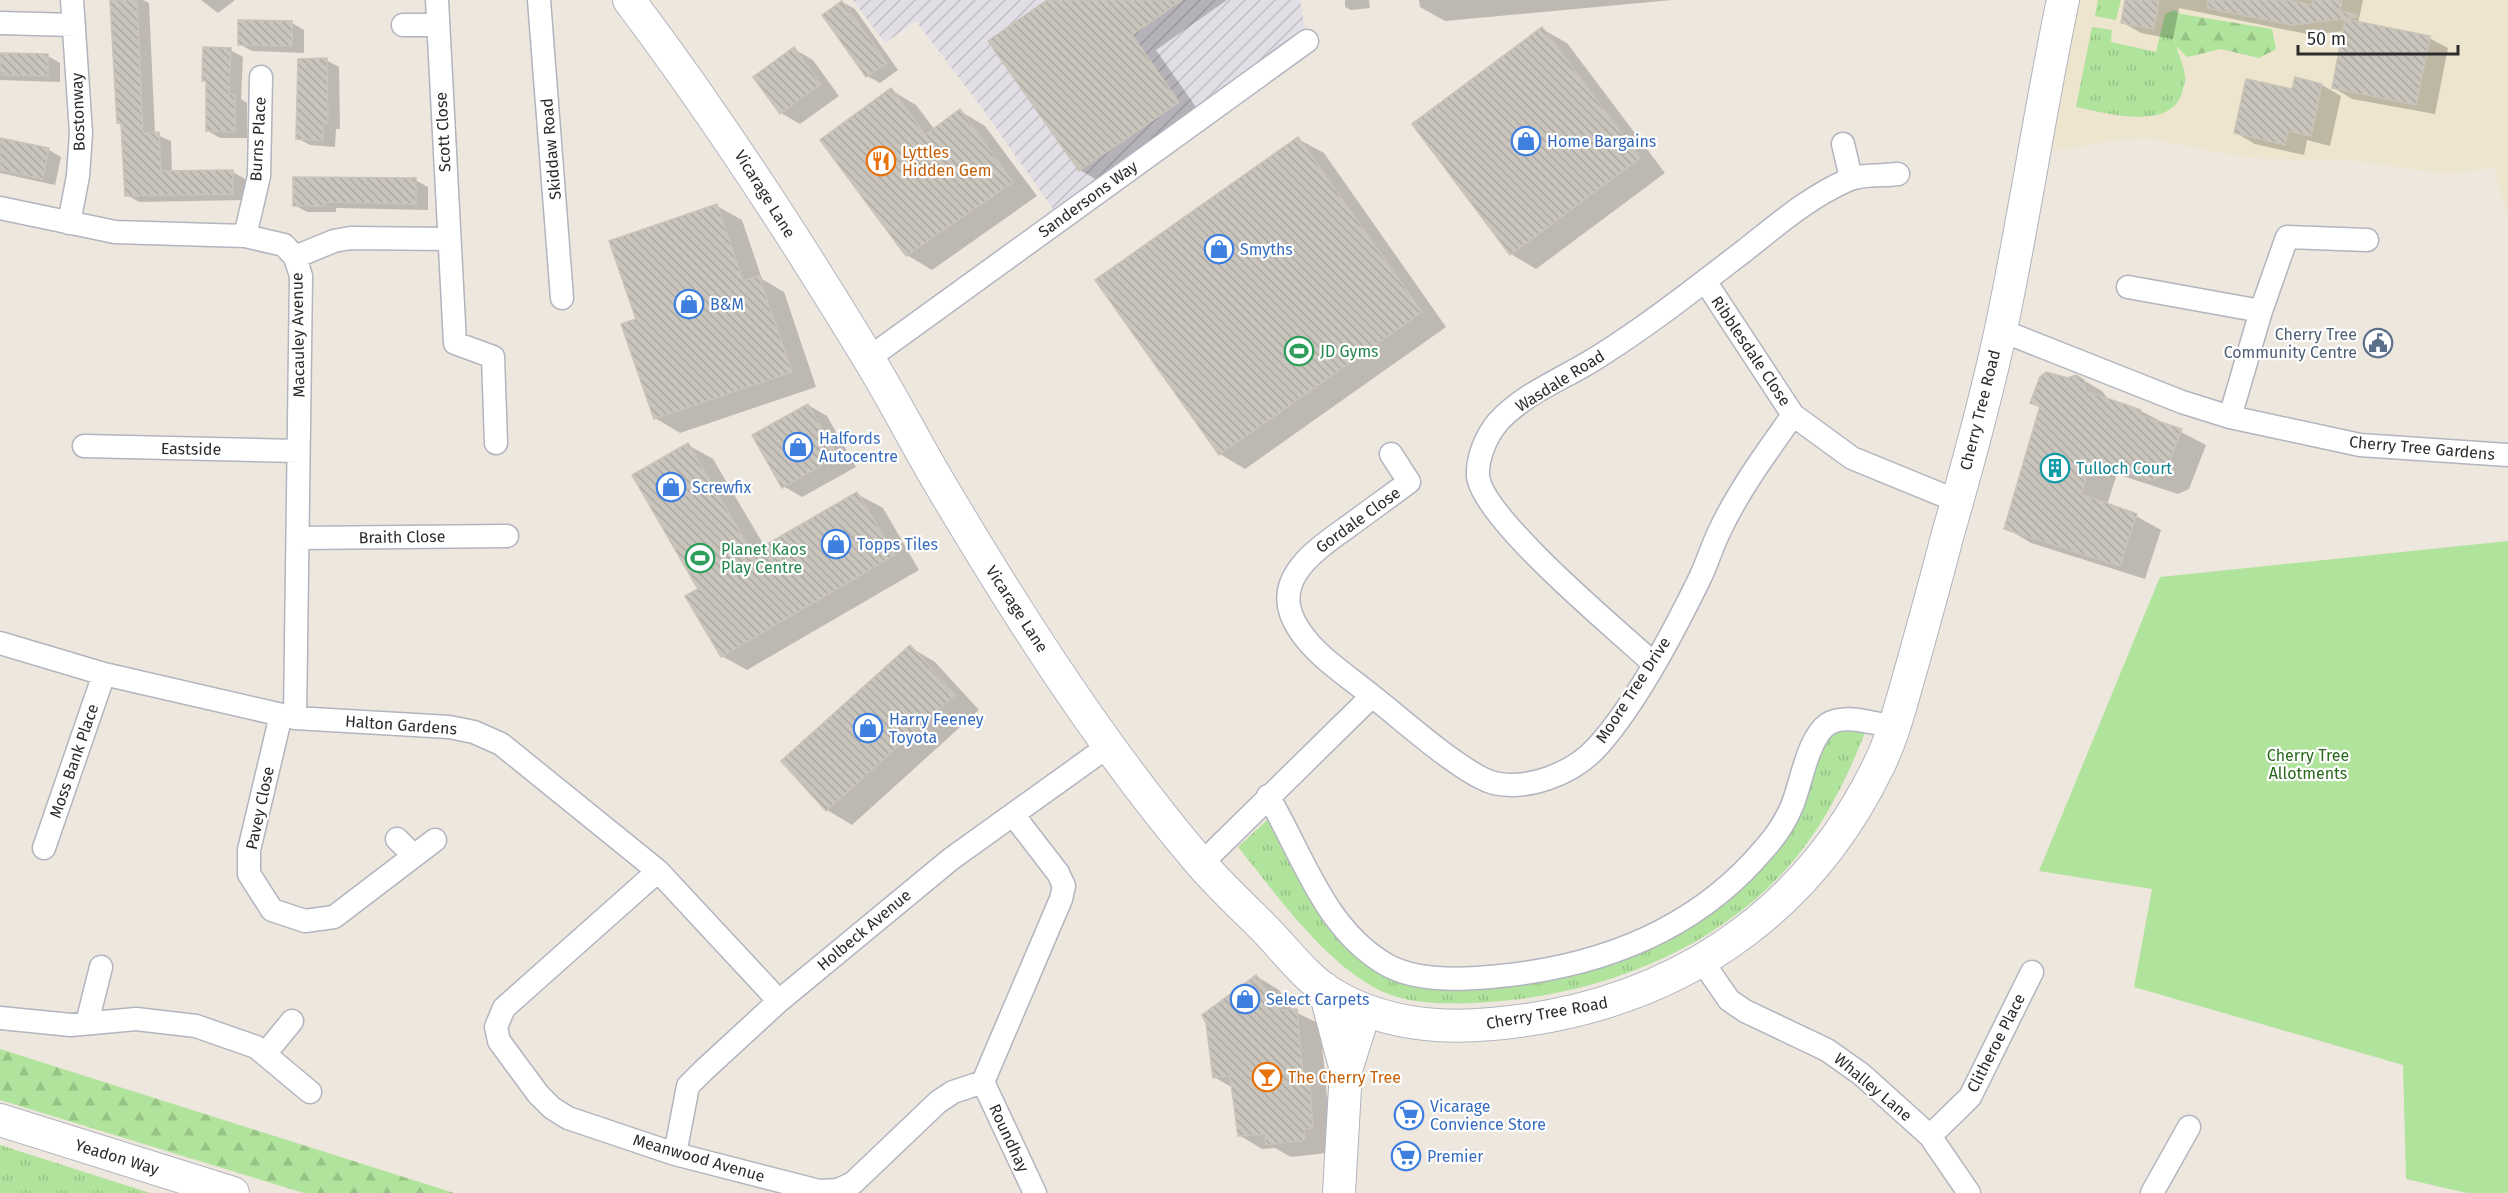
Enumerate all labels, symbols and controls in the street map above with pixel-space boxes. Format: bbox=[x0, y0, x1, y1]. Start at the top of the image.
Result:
scale bar bbox=[2298, 18, 2458, 56]
text: 50 m bbox=[2307, 28, 2346, 50]
street label: Bostonway bbox=[67, 72, 89, 152]
street label: Scott Close bbox=[431, 91, 455, 173]
street label: Burns Place bbox=[246, 96, 270, 182]
street label: Skiddaw Road bbox=[537, 97, 565, 201]
shop icon: Home Bargains bbox=[1510, 125, 1542, 157]
place label: Home Bargains bbox=[1547, 132, 1656, 151]
place label: Lyttles Hidden Gem bbox=[902, 143, 991, 180]
restaurant icon: Lyttles Hidden Gem bbox=[865, 145, 897, 177]
street label: Vicarage Lane bbox=[731, 147, 799, 241]
street label: Sandersons Way bbox=[1035, 157, 1141, 241]
shop icon: Smyths bbox=[1203, 233, 1235, 265]
place label: Smyths bbox=[1240, 240, 1293, 259]
street label: Macauley Avenue bbox=[287, 272, 309, 398]
shop icon: B&M bbox=[673, 288, 705, 320]
street label: Ribblesdale Close bbox=[1707, 292, 1795, 410]
place label: B&M bbox=[710, 295, 744, 314]
place label: Cherry Tree Community Centre bbox=[2224, 325, 2357, 362]
public building icon: Cherry Tree Community Centre bbox=[2362, 327, 2394, 359]
sports icon: JD Gyms bbox=[1283, 335, 1315, 367]
place label: JD Gyms bbox=[1320, 342, 1379, 361]
street label: Wasdale Road bbox=[1512, 346, 1608, 416]
street label: Cherry Tree Road bbox=[1956, 348, 2004, 472]
place label: Halfords Autocentre bbox=[819, 429, 898, 466]
shop icon: Halfords Autocentre bbox=[782, 431, 814, 463]
street label: Cherry Tree Gardens bbox=[2348, 432, 2496, 464]
street label: Eastside bbox=[161, 439, 221, 459]
building icon: Tulloch Court bbox=[2039, 452, 2071, 484]
place label: Tulloch Court bbox=[2076, 459, 2172, 478]
shop icon: Screwfix bbox=[655, 471, 687, 503]
place label: Screwfix bbox=[692, 478, 751, 497]
street label: Gordale Close bbox=[1312, 483, 1404, 557]
street label: Braith Close bbox=[358, 527, 446, 547]
shop icon: Topps Tiles bbox=[820, 528, 852, 560]
place label: Topps Tiles bbox=[857, 535, 938, 554]
place label: Planet Kaos Play Centre bbox=[721, 540, 806, 577]
sports icon: Planet Kaos Play Centre bbox=[684, 542, 716, 574]
street label: Vicarage Lane bbox=[982, 562, 1052, 656]
street label: Moore Tree Drive bbox=[1592, 633, 1674, 747]
street label: Moss Bank Place bbox=[46, 701, 102, 821]
place label: Harry Feeney Toyota bbox=[889, 710, 984, 747]
street label: Halton Gardens bbox=[344, 712, 458, 738]
shop icon: Harry Feeney Toyota bbox=[852, 712, 884, 744]
park label: Cherry Tree Allotments bbox=[2267, 746, 2349, 783]
street label: Pavey Close bbox=[242, 765, 278, 851]
street label: Holbeck Avenue bbox=[813, 885, 915, 975]
shop icon: Select Carpets bbox=[1229, 983, 1261, 1015]
place label: Select Carpets bbox=[1266, 990, 1370, 1009]
street label: Clitheroe Place bbox=[1963, 990, 2029, 1096]
street label: Cherry Tree Road bbox=[1485, 993, 1609, 1033]
street label: Whalley Lane bbox=[1830, 1049, 1916, 1125]
bar icon: The Cherry Tree bbox=[1251, 1061, 1283, 1093]
place label: The Cherry Tree bbox=[1288, 1068, 1401, 1087]
place label: Vicarage Convience Store bbox=[1430, 1097, 1546, 1134]
supermarket icon: Vicarage Convience Store bbox=[1393, 1099, 1425, 1131]
street label: Roundhay bbox=[985, 1101, 1033, 1175]
street label: Meanwood Avenue bbox=[631, 1130, 767, 1186]
street label: Yeadon Way bbox=[73, 1135, 161, 1179]
supermarket icon: Premier bbox=[1390, 1140, 1422, 1172]
place label: Premier bbox=[1427, 1147, 1484, 1166]

